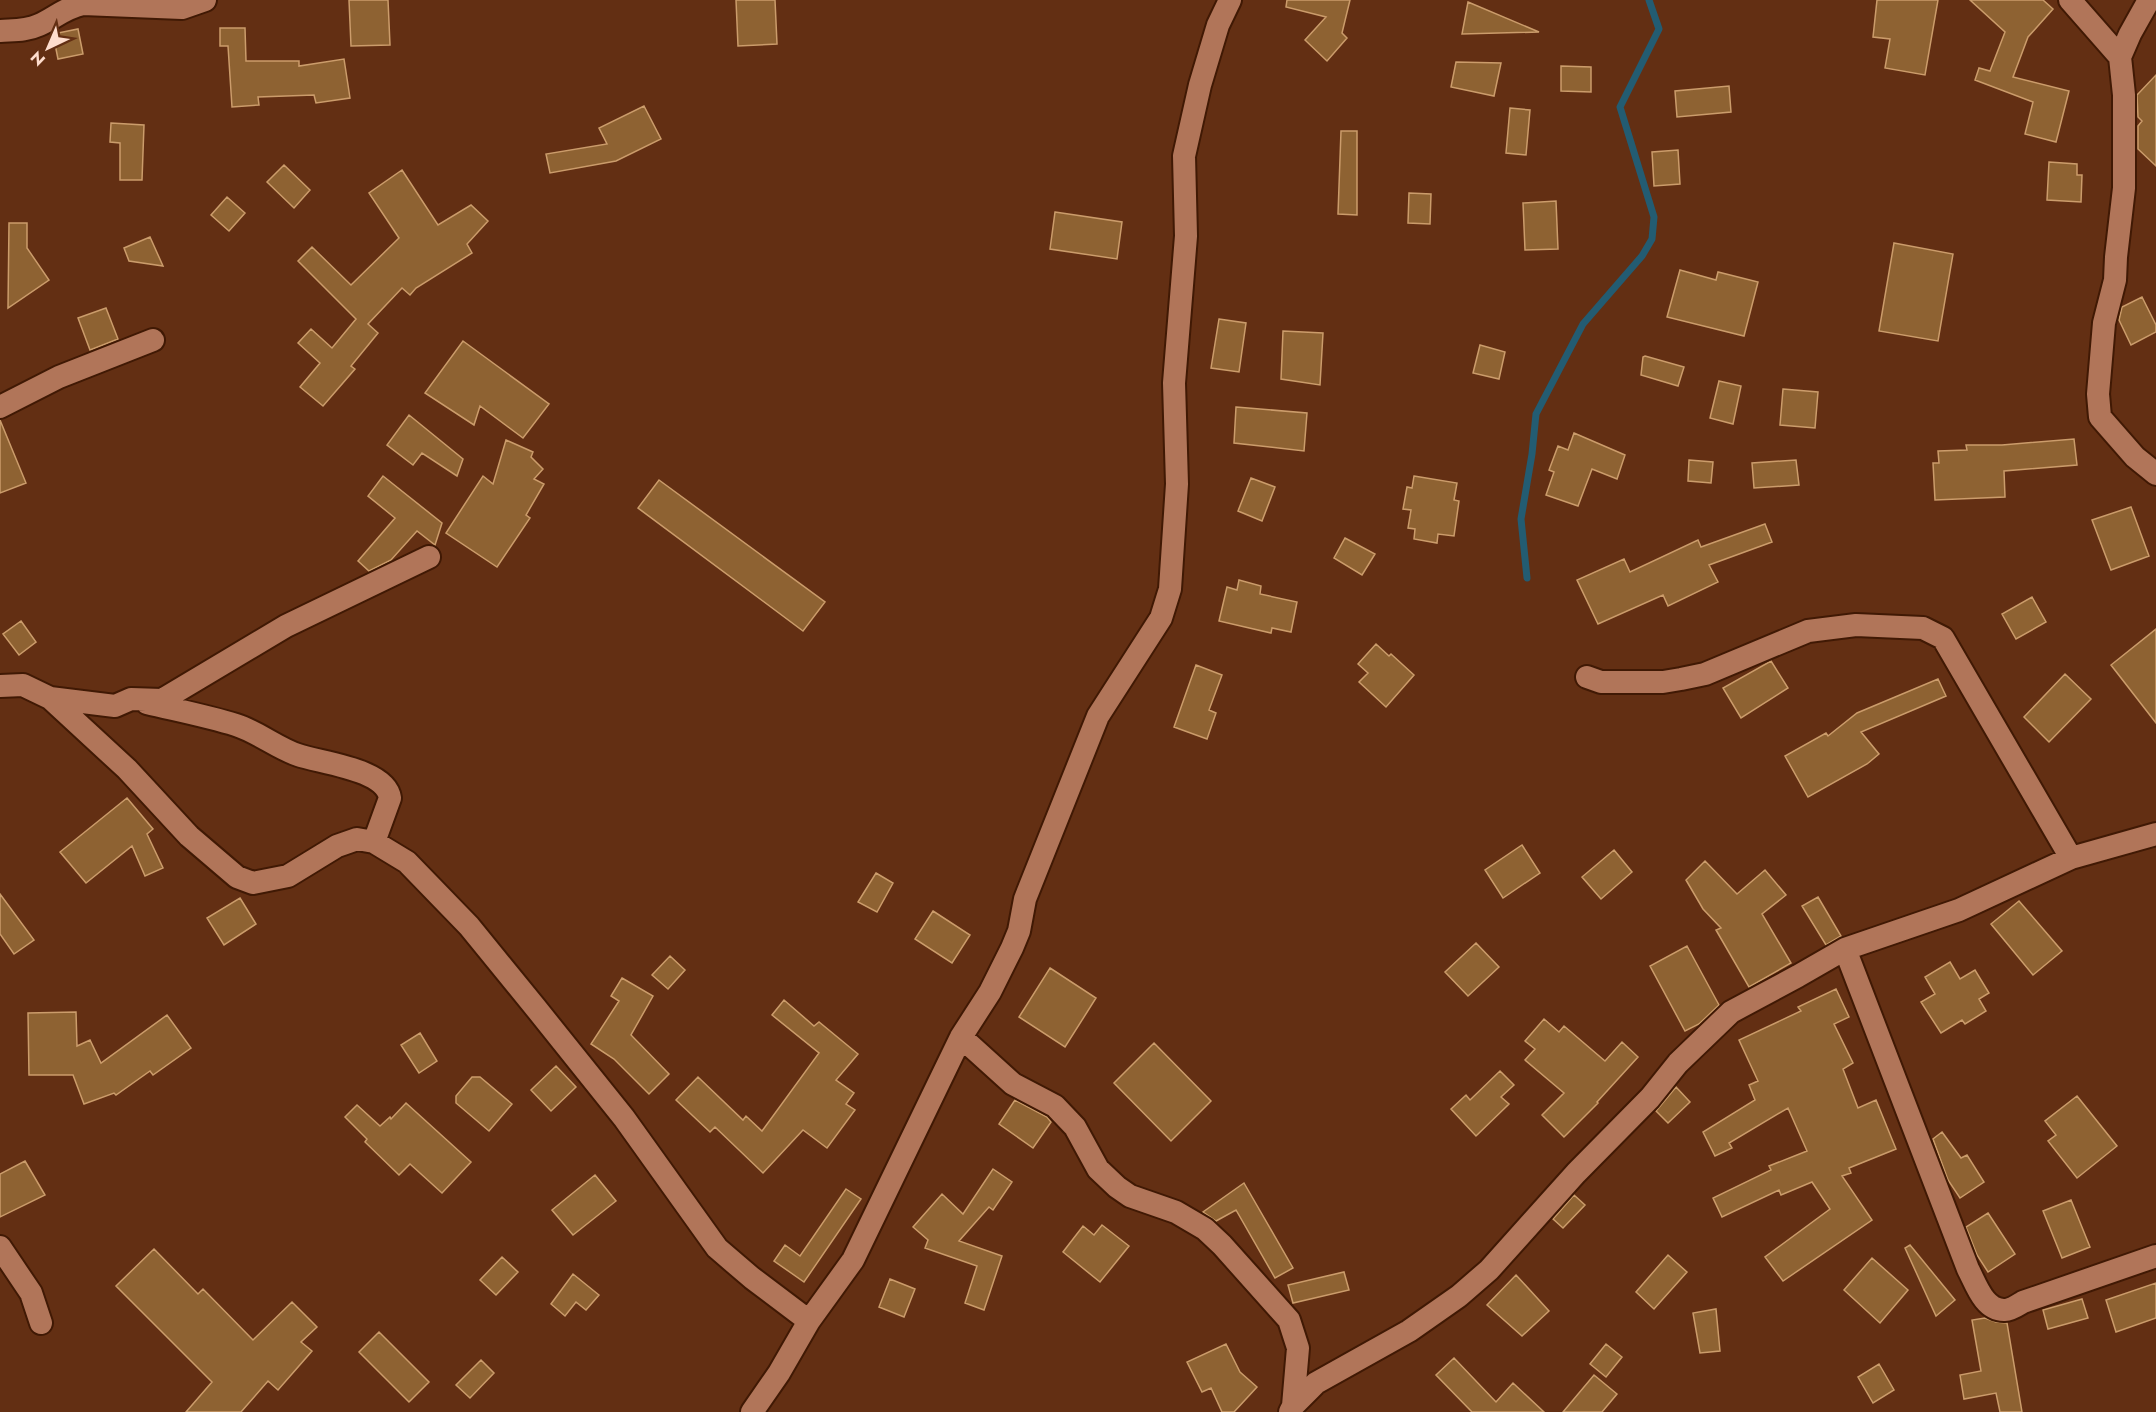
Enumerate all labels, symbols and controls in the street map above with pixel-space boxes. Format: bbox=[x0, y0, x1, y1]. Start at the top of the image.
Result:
north arrow bbox=[18, 18, 78, 78]
text: N bbox=[25, 46, 50, 71]

